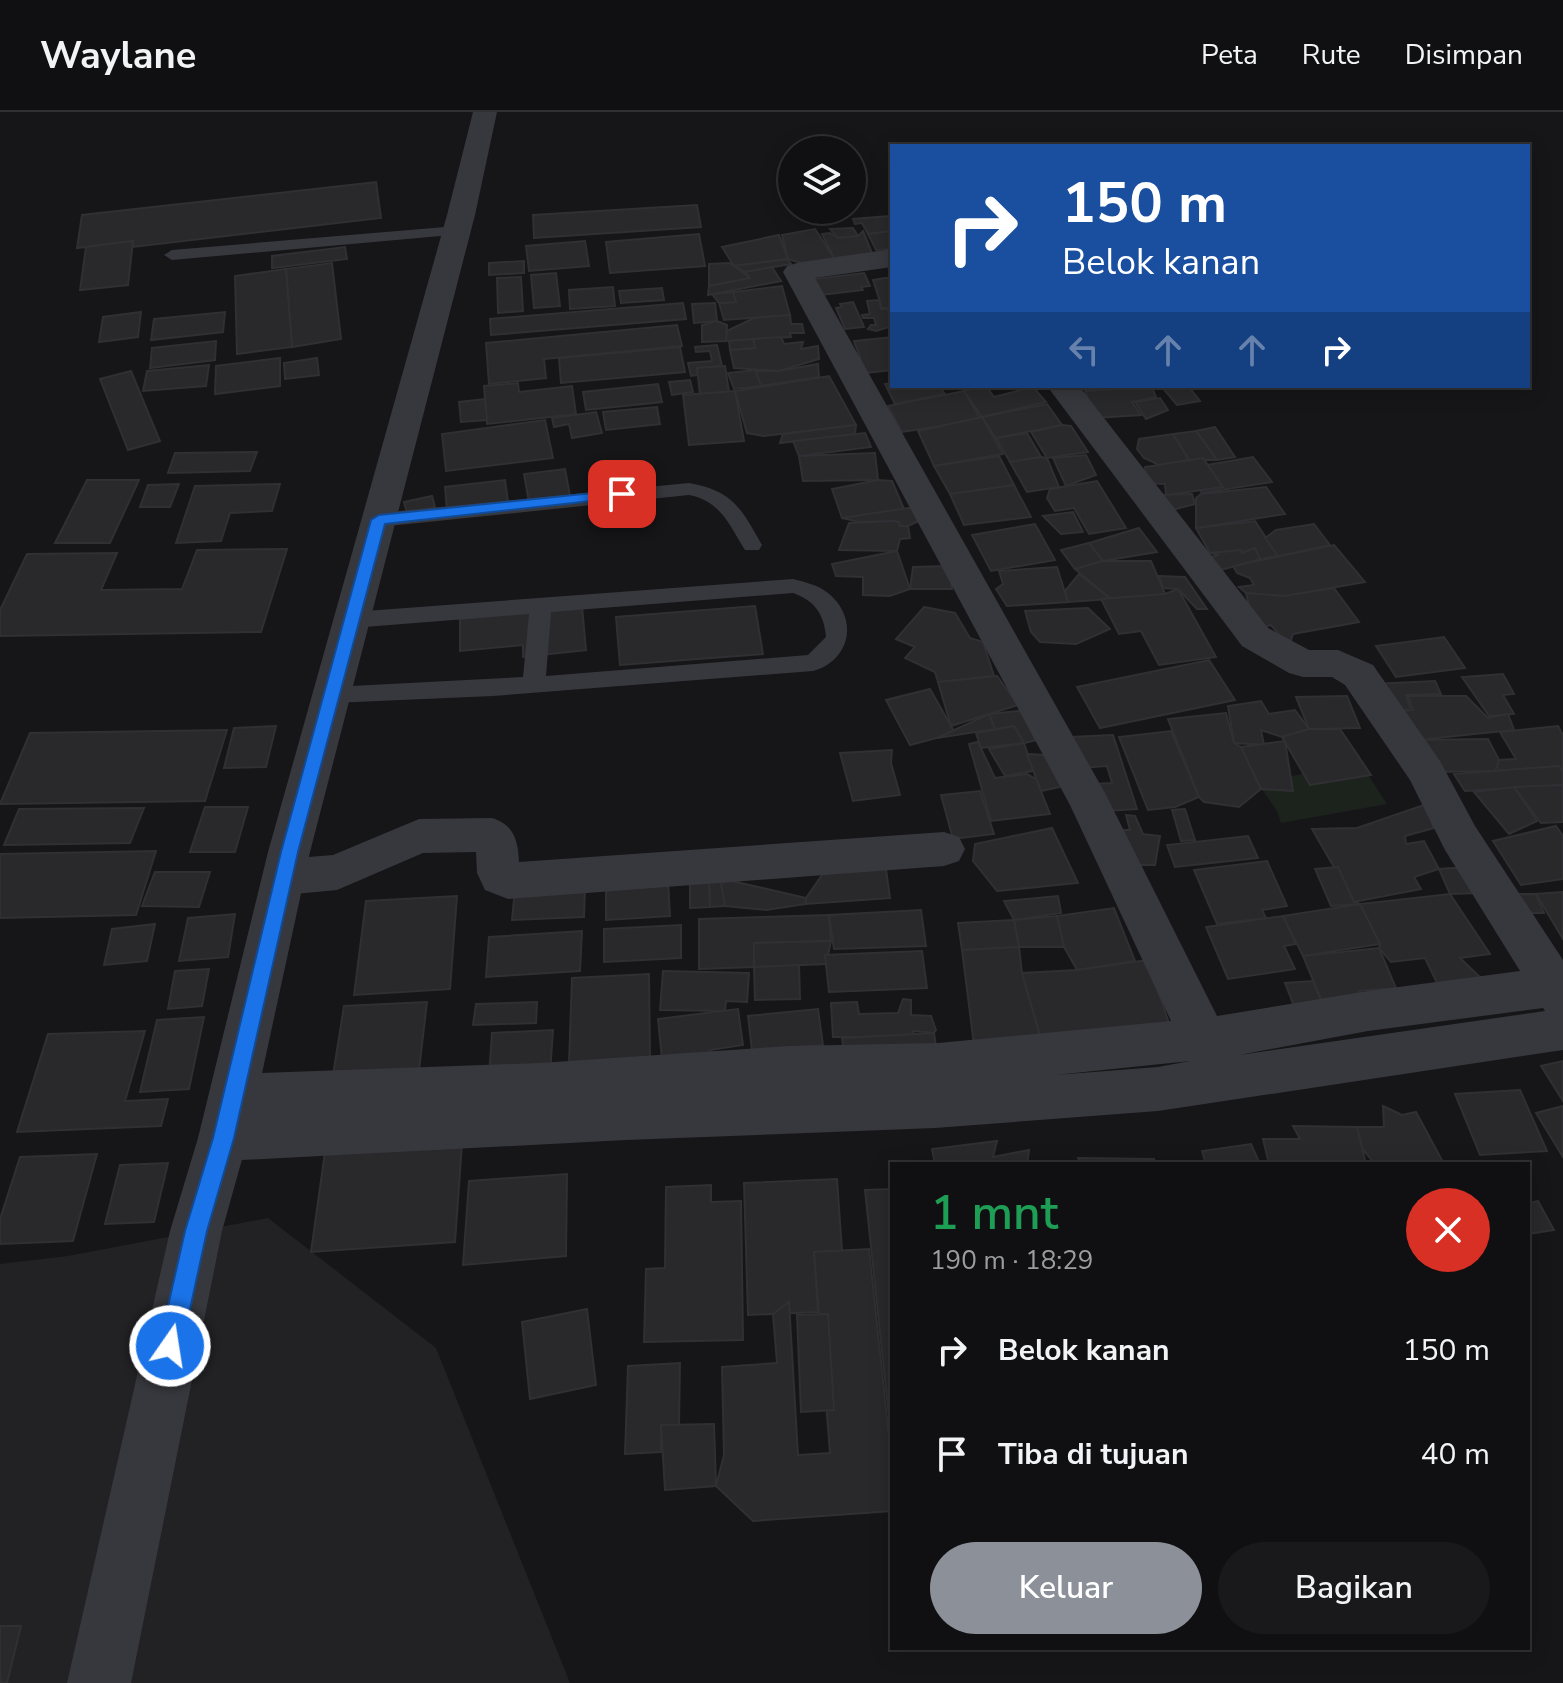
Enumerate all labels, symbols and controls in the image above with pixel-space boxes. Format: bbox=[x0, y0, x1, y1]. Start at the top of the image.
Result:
text: Waylane bbox=[40, 30, 196, 81]
text: Peta bbox=[1201, 36, 1258, 74]
text: Rute bbox=[1302, 36, 1361, 74]
text: Disimpan bbox=[1405, 36, 1523, 74]
map controls bbox=[778, 136, 866, 224]
button: layers bbox=[778, 136, 866, 224]
text: 150 m bbox=[1062, 165, 1227, 242]
icon: right bbox=[930, 176, 1034, 280]
text: Belok kanan bbox=[1062, 238, 1260, 287]
icon: left bbox=[1062, 328, 1106, 372]
icon: ahead bbox=[1146, 328, 1190, 372]
icon: ahead bbox=[1230, 328, 1274, 372]
icon: right bbox=[1314, 328, 1358, 372]
pin bbox=[588, 460, 656, 528]
icon: arrive bbox=[600, 472, 644, 516]
text: 1 mnt bbox=[930, 1180, 1058, 1246]
button: close bbox=[1406, 1188, 1490, 1272]
text: 190 m · 18:29 bbox=[930, 1243, 1093, 1278]
position arrow bbox=[128, 1304, 212, 1388]
icon: right bbox=[930, 1328, 974, 1372]
text: Belok kanan bbox=[998, 1330, 1170, 1371]
text: 150 m bbox=[1403, 1330, 1490, 1371]
icon: arrive bbox=[930, 1432, 974, 1476]
text: Tiba di tujuan bbox=[998, 1434, 1189, 1475]
text: 40 m bbox=[1421, 1434, 1490, 1475]
button: Keluar bbox=[930, 1542, 1202, 1634]
button: Bagikan bbox=[1218, 1542, 1490, 1634]

